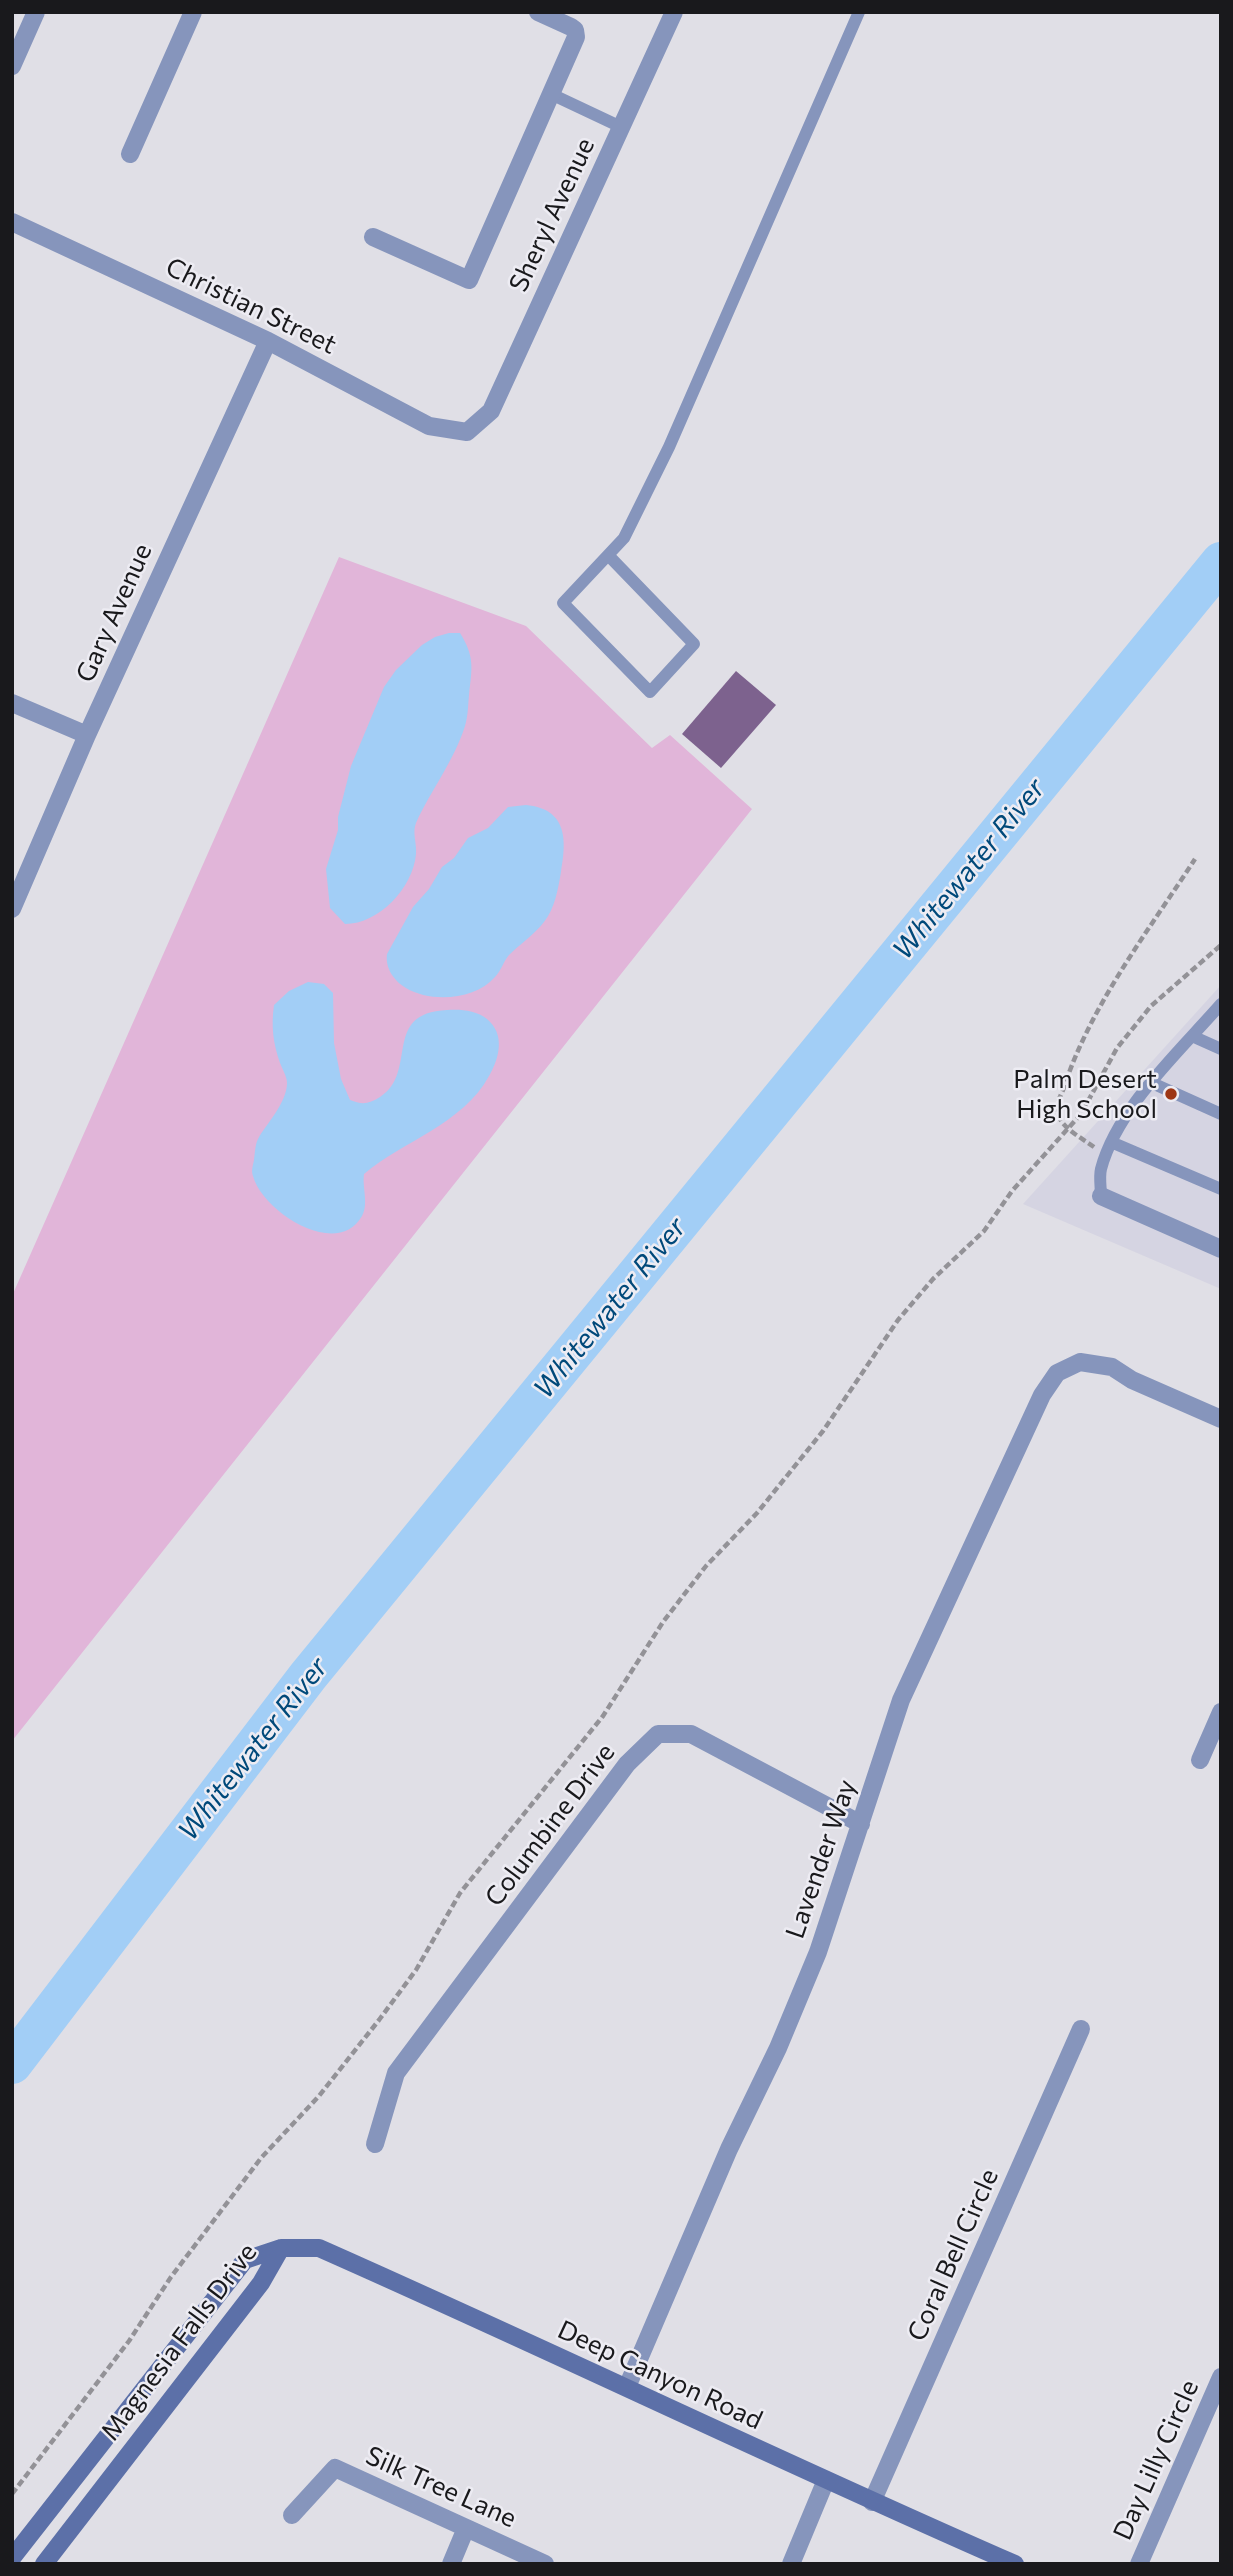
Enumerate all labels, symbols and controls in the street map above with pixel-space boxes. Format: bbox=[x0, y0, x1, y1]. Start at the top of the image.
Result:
street label: Sheryl Avenue bbox=[503, 133, 601, 297]
street label: Christian Street bbox=[161, 251, 341, 361]
street label: Gary Avenue bbox=[70, 539, 158, 687]
water label: Whitewater River bbox=[886, 772, 1052, 966]
place label: Palm Desert High School bbox=[1013, 1063, 1157, 1124]
marker: Palm Desert High School bbox=[1163, 1086, 1179, 1102]
water label: Whitewater River bbox=[527, 1211, 693, 1405]
water label: Whitewater River bbox=[171, 1651, 335, 1847]
street label: Columbine Drive bbox=[479, 1737, 621, 1913]
street label: Lavender Way bbox=[779, 1776, 863, 1942]
street label: Coral Bell Circle bbox=[901, 2164, 1005, 2346]
street label: Magnesia Falls Drive bbox=[95, 2237, 263, 2447]
street label: Deep Canyon Road bbox=[553, 2314, 767, 2436]
street label: Day Lilly Circle bbox=[1107, 2375, 1205, 2545]
street label: Silk Tree Lane bbox=[361, 2440, 521, 2534]

